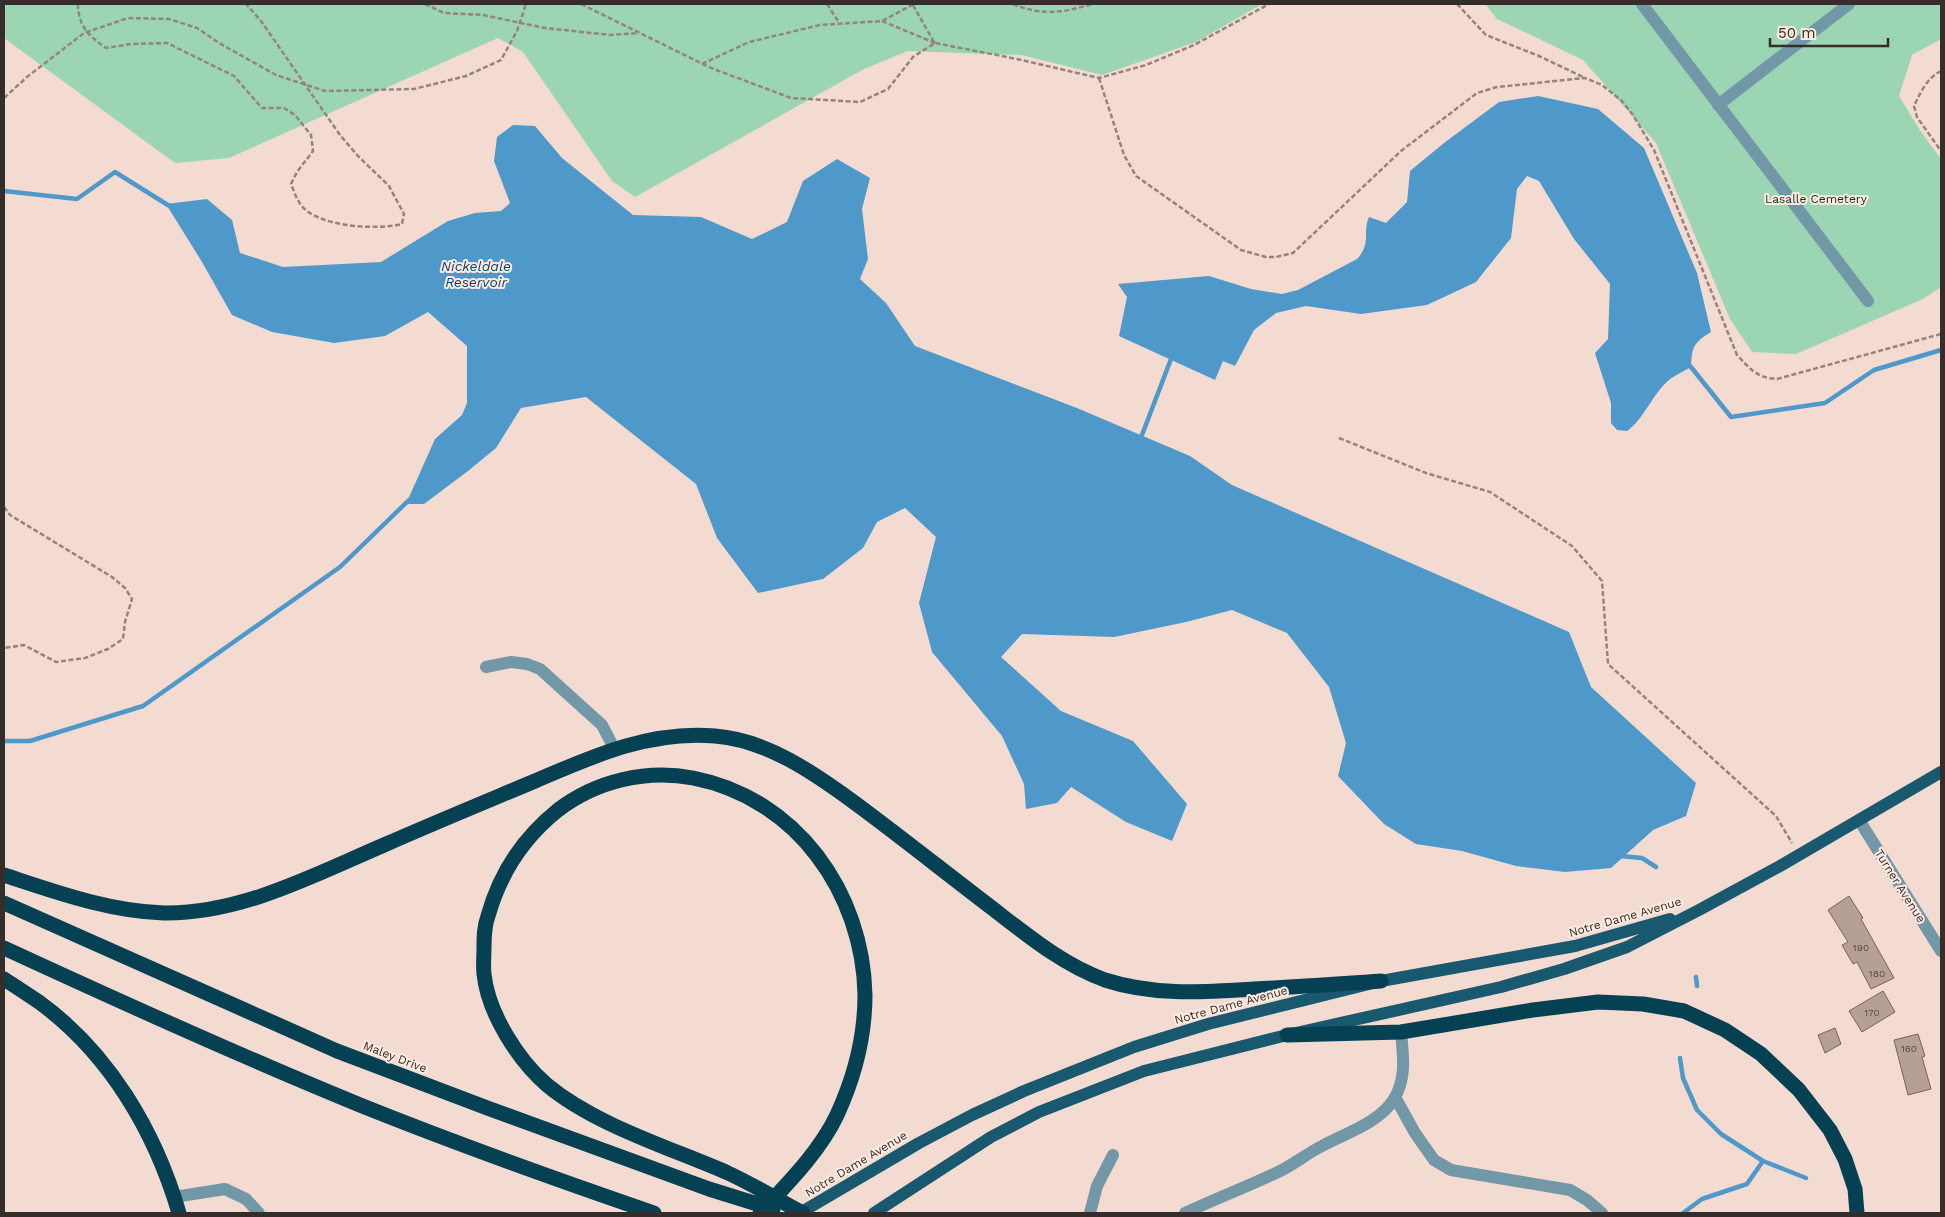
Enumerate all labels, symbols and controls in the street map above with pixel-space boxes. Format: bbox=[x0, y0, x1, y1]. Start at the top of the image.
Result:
scale bar bbox=[1770, 15, 1888, 47]
text: 50 m bbox=[1778, 24, 1815, 42]
park label: Lasalle Cemetery bbox=[1765, 192, 1868, 206]
water label: Nickeldale Reservoir bbox=[441, 258, 511, 290]
street label: Turner Avenue bbox=[1872, 847, 1928, 925]
street label: Notre Dame Avenue bbox=[1567, 894, 1683, 940]
house number: 190 bbox=[1853, 942, 1869, 953]
house number: 180 bbox=[1869, 968, 1885, 979]
street label: Notre Dame Avenue bbox=[1173, 983, 1289, 1027]
house number: 170 bbox=[1864, 1007, 1880, 1018]
street label: Maley Drive bbox=[361, 1038, 429, 1076]
house number: 160 bbox=[1901, 1043, 1917, 1054]
street label: Notre Dame Avenue bbox=[802, 1128, 910, 1200]

